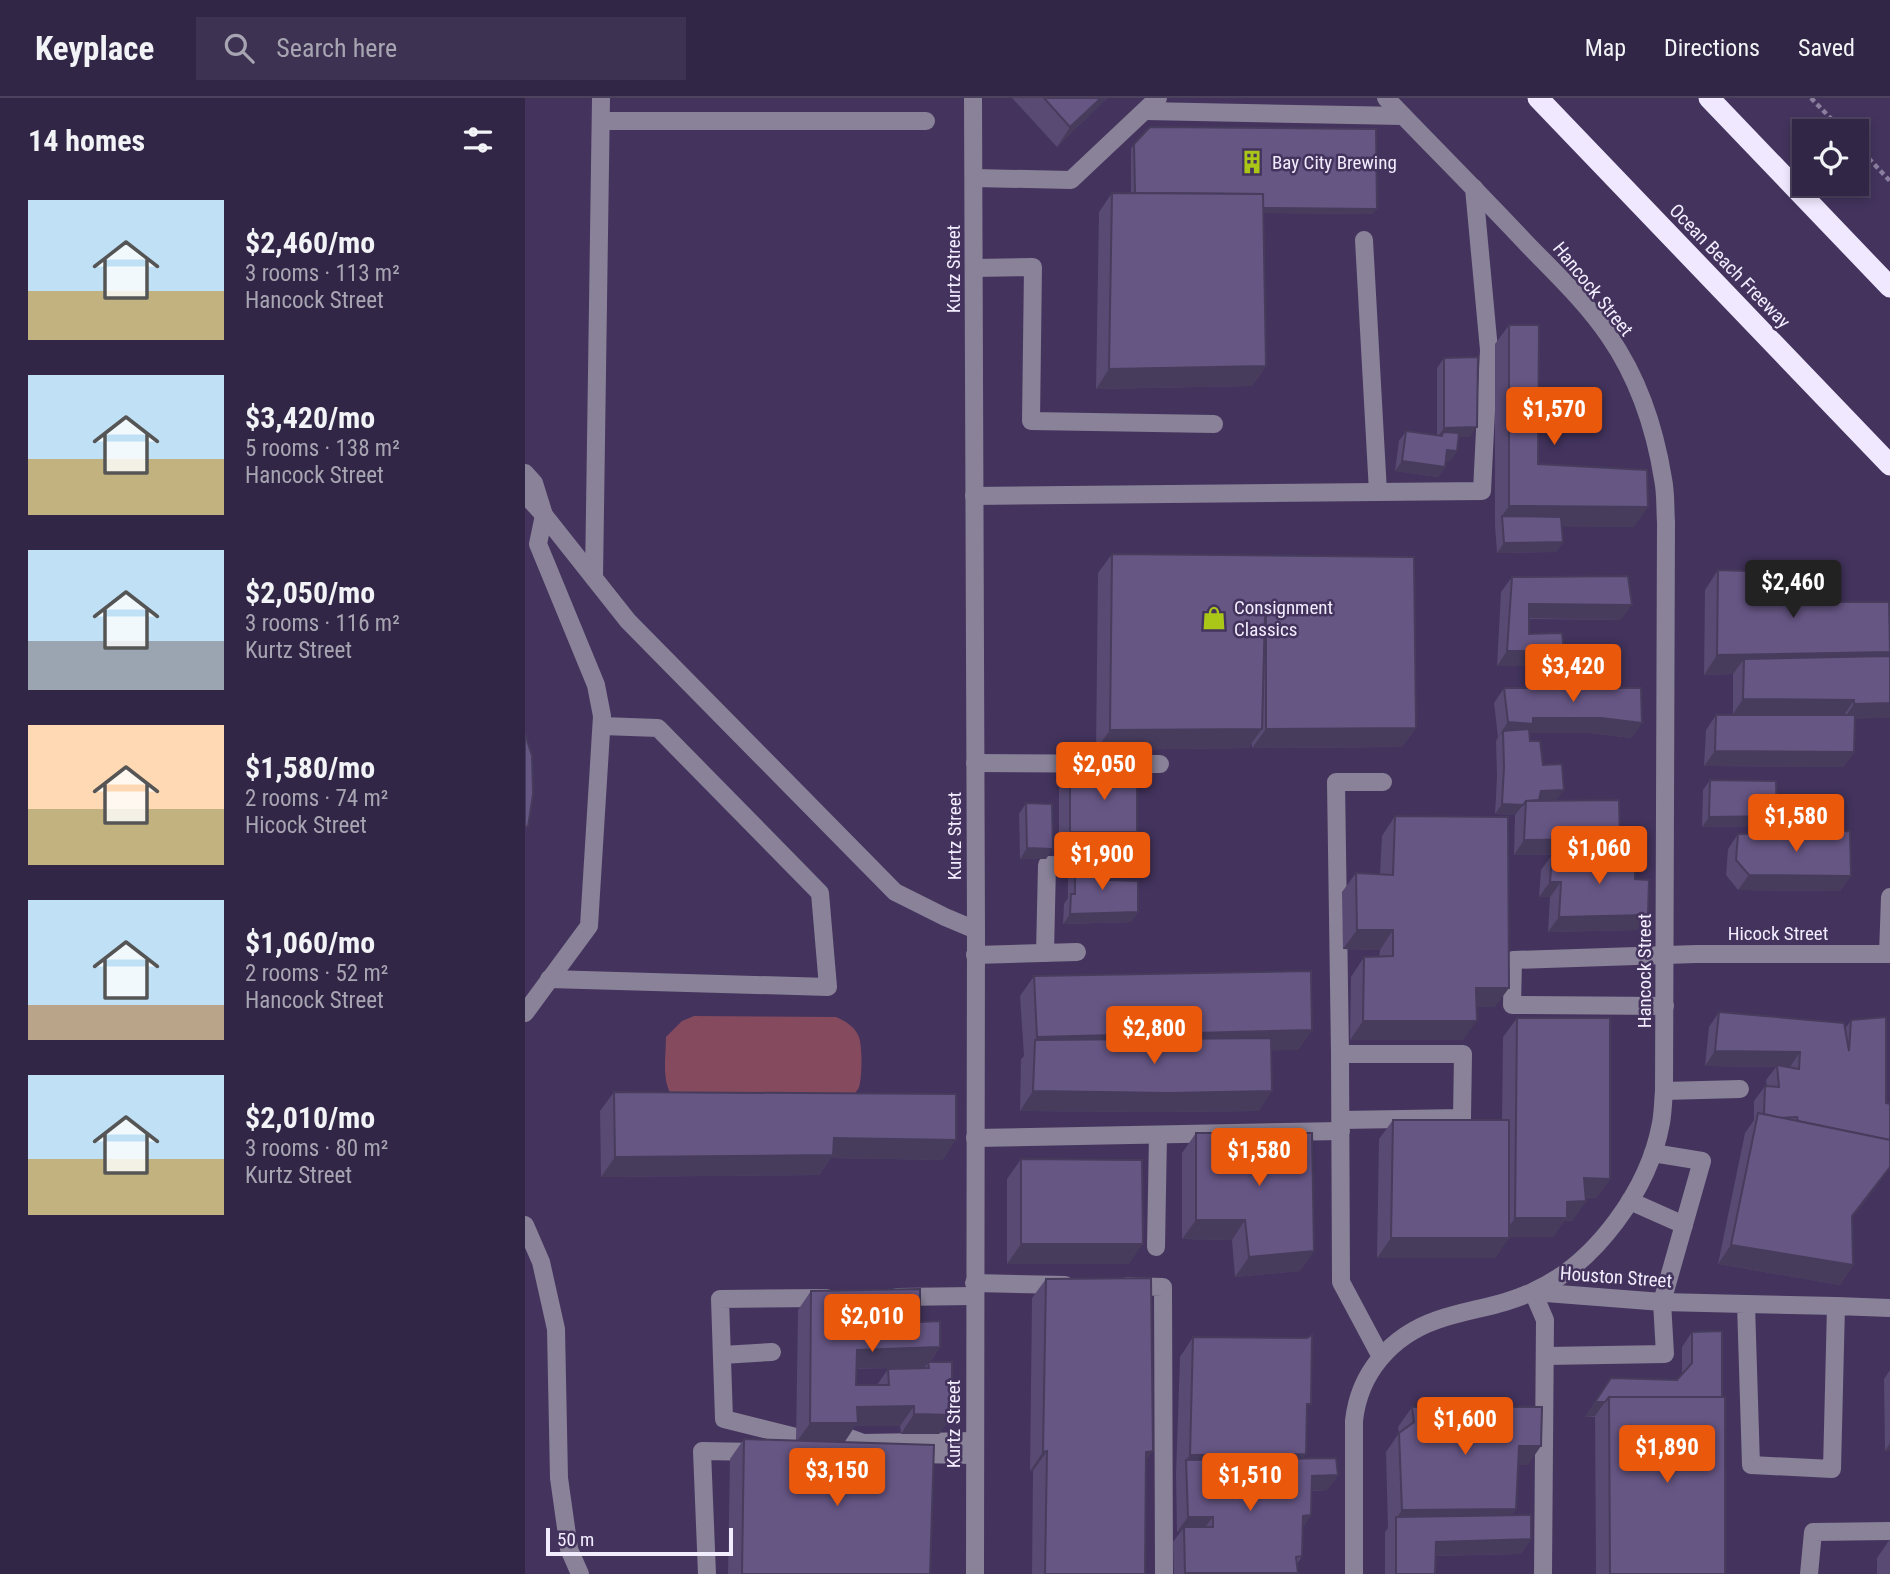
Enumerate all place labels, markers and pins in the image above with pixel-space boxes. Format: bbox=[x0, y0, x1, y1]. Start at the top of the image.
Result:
building icon: Bay City Brewing bbox=[1238, 148, 1266, 176]
place label: Bay City Brewing bbox=[1272, 151, 1397, 174]
pin: $1,570 bbox=[1497, 388, 1611, 447]
pin: $2,460 bbox=[1736, 560, 1850, 620]
place label: Consignment Classics bbox=[1234, 596, 1333, 641]
shop icon: Consignment Classics bbox=[1200, 604, 1228, 632]
pin: $3,420 bbox=[1516, 644, 1630, 704]
pin: $2,050 bbox=[1047, 742, 1161, 802]
pin: $1,580 bbox=[1739, 794, 1853, 854]
pin: $1,060 bbox=[1542, 826, 1656, 886]
pin: $1,900 bbox=[1045, 832, 1159, 892]
pin: $2,800 bbox=[1097, 1006, 1211, 1066]
pin: $1,580 bbox=[1202, 1128, 1316, 1188]
pin: $2,010 bbox=[815, 1294, 929, 1354]
pin: $1,600 bbox=[1408, 1398, 1522, 1457]
pin: $1,890 bbox=[1610, 1426, 1724, 1485]
pin: $3,150 bbox=[780, 1448, 894, 1508]
pin: $1,510 bbox=[1193, 1454, 1307, 1513]

